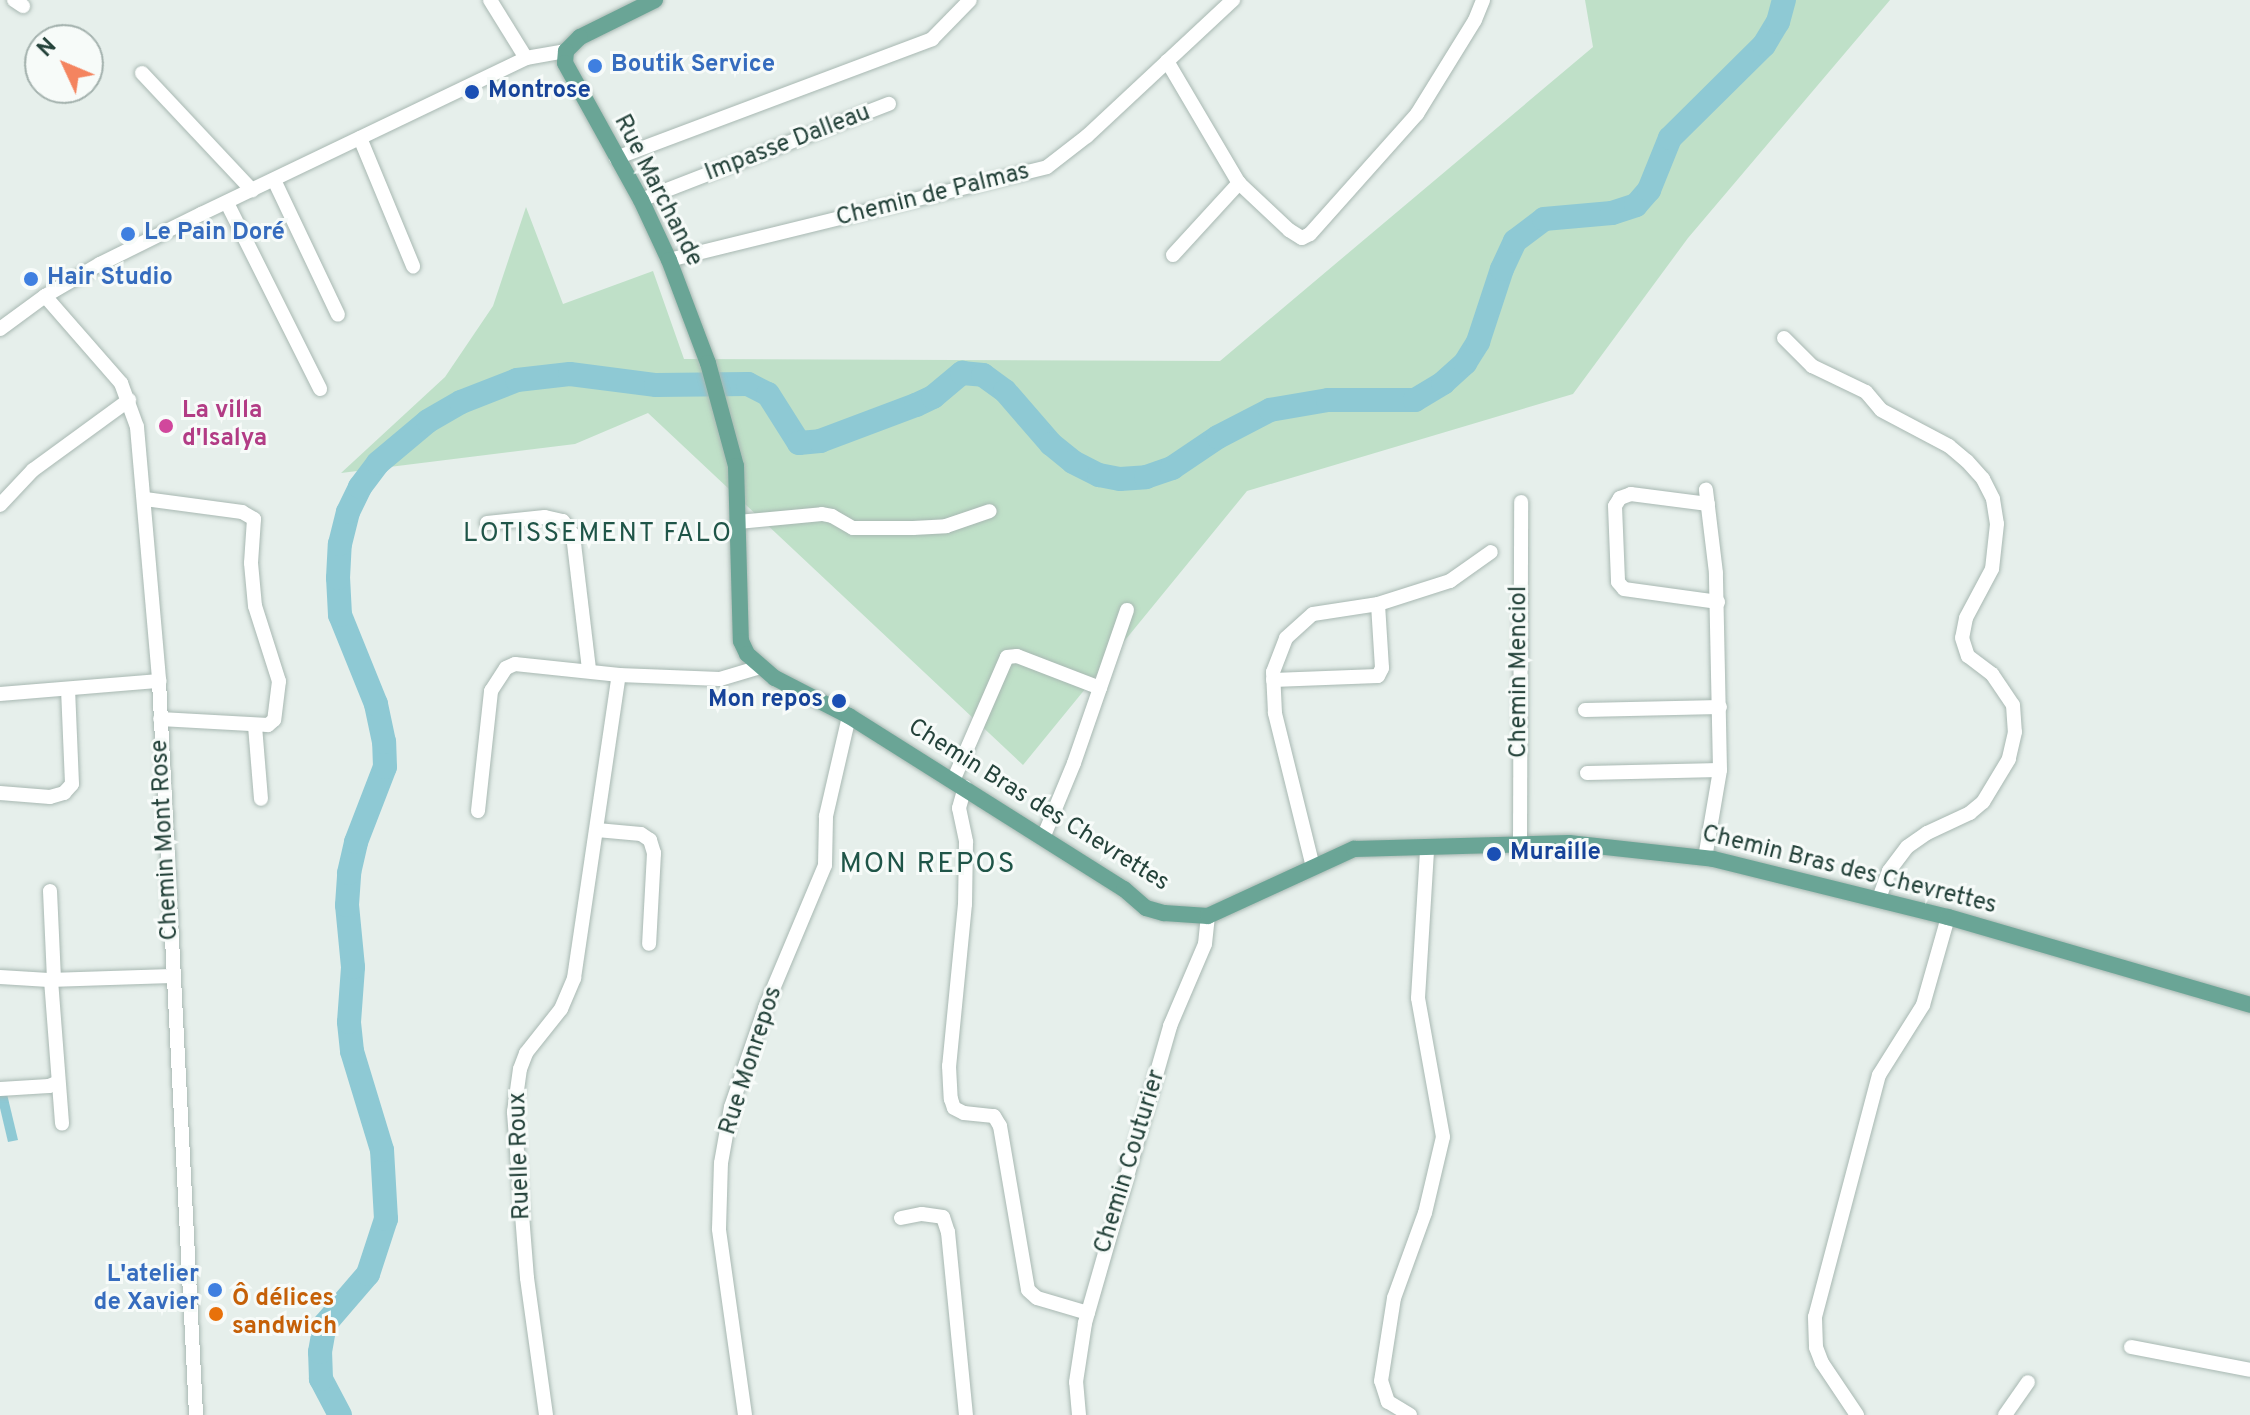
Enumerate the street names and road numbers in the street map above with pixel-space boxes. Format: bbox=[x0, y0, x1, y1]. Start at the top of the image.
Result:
street label: Impasse Dalleau bbox=[701, 99, 875, 189]
street label: Rue Marchande bbox=[606, 110, 708, 272]
street label: Chemin de Palmas bbox=[833, 158, 1033, 234]
street label: Chemin Menciol bbox=[1506, 586, 1534, 758]
street label: Chemin Bras des Chevrettes bbox=[902, 714, 1174, 898]
street label: Chemin Mont Rose bbox=[146, 739, 186, 941]
street label: Chemin Bras des Chevrettes bbox=[1699, 820, 1999, 922]
street label: Rue Monrepos bbox=[714, 983, 790, 1139]
street label: Chemin Couturier bbox=[1089, 1067, 1173, 1257]
street label: Ruelle Roux bbox=[504, 1092, 538, 1220]

